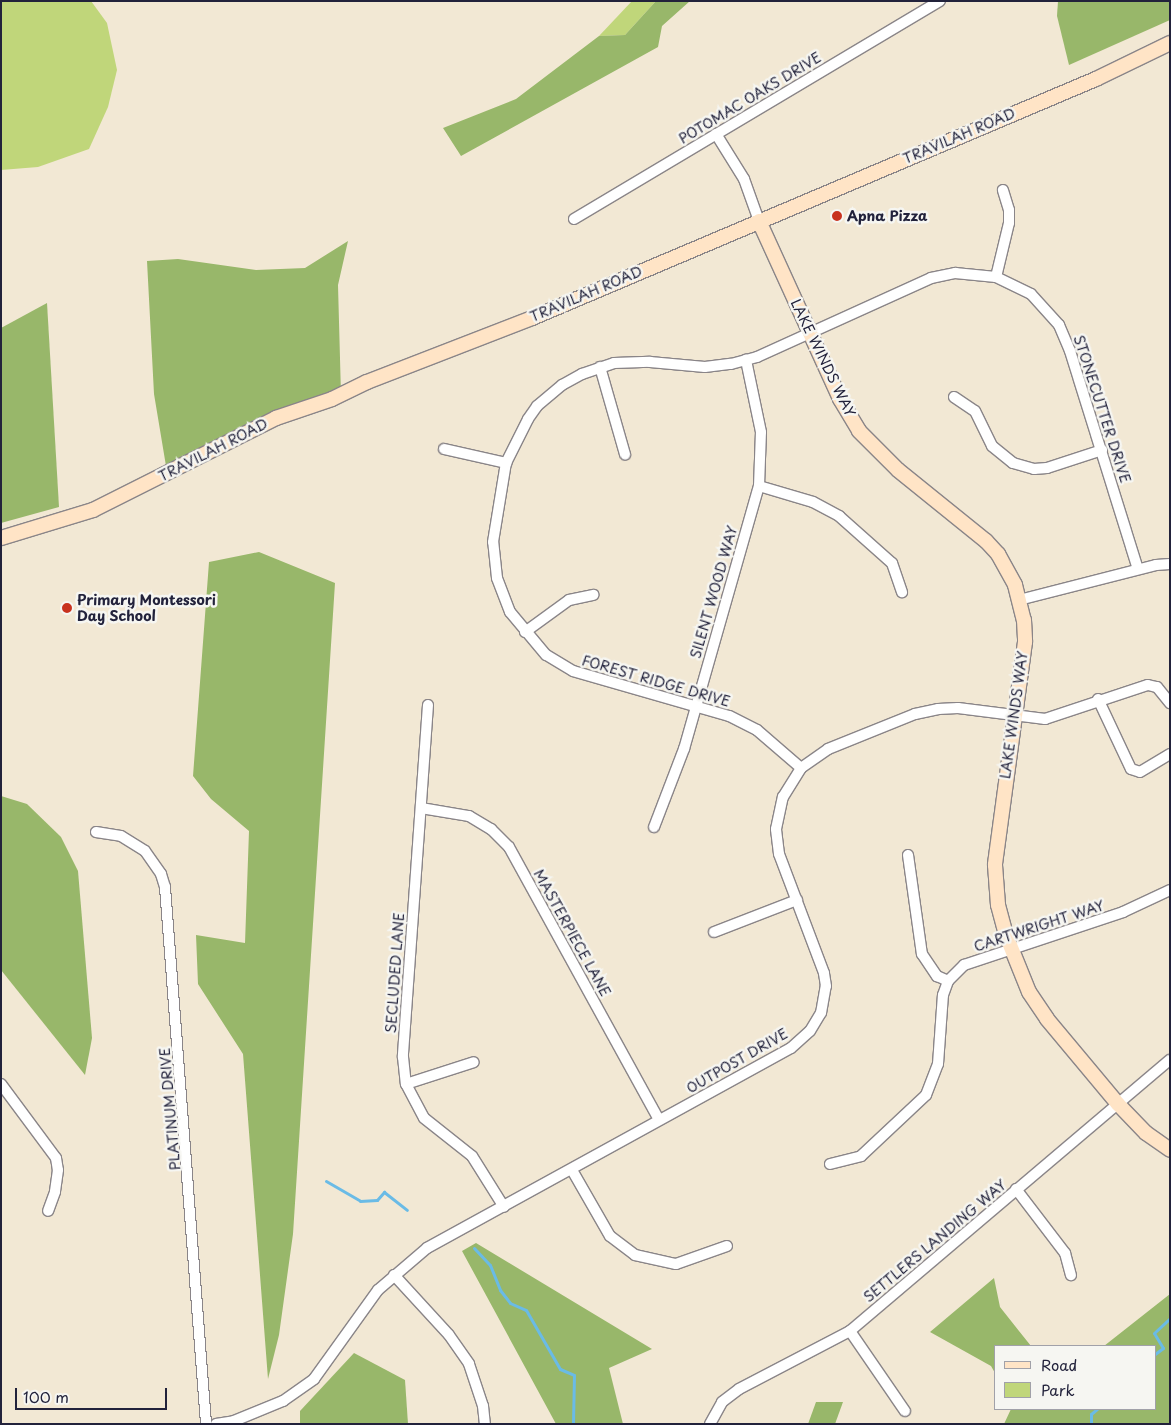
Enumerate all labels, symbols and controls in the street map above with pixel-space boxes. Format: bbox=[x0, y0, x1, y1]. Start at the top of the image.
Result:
street label: POTOMAC OAKS DRIVE bbox=[676, 49, 824, 147]
street label: TRAVILAH ROAD bbox=[901, 105, 1017, 167]
place label: Apna Pizza bbox=[847, 208, 927, 224]
marker: Apna Pizza bbox=[831, 210, 843, 222]
street label: TRAVILAH ROAD bbox=[528, 263, 644, 325]
street label: LAKE WINDS WAY bbox=[787, 297, 859, 419]
street label: STONECUTTER DRIVE bbox=[1070, 332, 1134, 486]
street label: TRAVILAH ROAD bbox=[156, 415, 270, 485]
street label: SILENT WOOD WAY bbox=[687, 522, 741, 662]
place label: Primary Montessori Day School bbox=[77, 592, 216, 624]
marker: Primary Montessori Day School bbox=[61, 602, 73, 614]
street label: LAKE WINDS WAY bbox=[997, 651, 1031, 779]
street label: FOREST RIDGE DRIVE bbox=[580, 652, 732, 710]
street label: MASTERPIECE LANE bbox=[530, 866, 614, 1000]
street label: CARTWRIGHT WAY bbox=[971, 897, 1107, 955]
street label: SECLUDED LANE bbox=[382, 912, 408, 1034]
street label: OUTPOST DRIVE bbox=[683, 1025, 791, 1097]
street label: PLATINUM DRIVE bbox=[156, 1047, 184, 1171]
street label: SETTLERS LANDING WAY bbox=[860, 1176, 1010, 1306]
legend bbox=[994, 1345, 1156, 1410]
text: Road bbox=[1041, 1353, 1077, 1376]
scale bar bbox=[18, 1378, 170, 1410]
text: Park bbox=[1041, 1378, 1075, 1401]
text: 100 m bbox=[23, 1385, 69, 1408]

